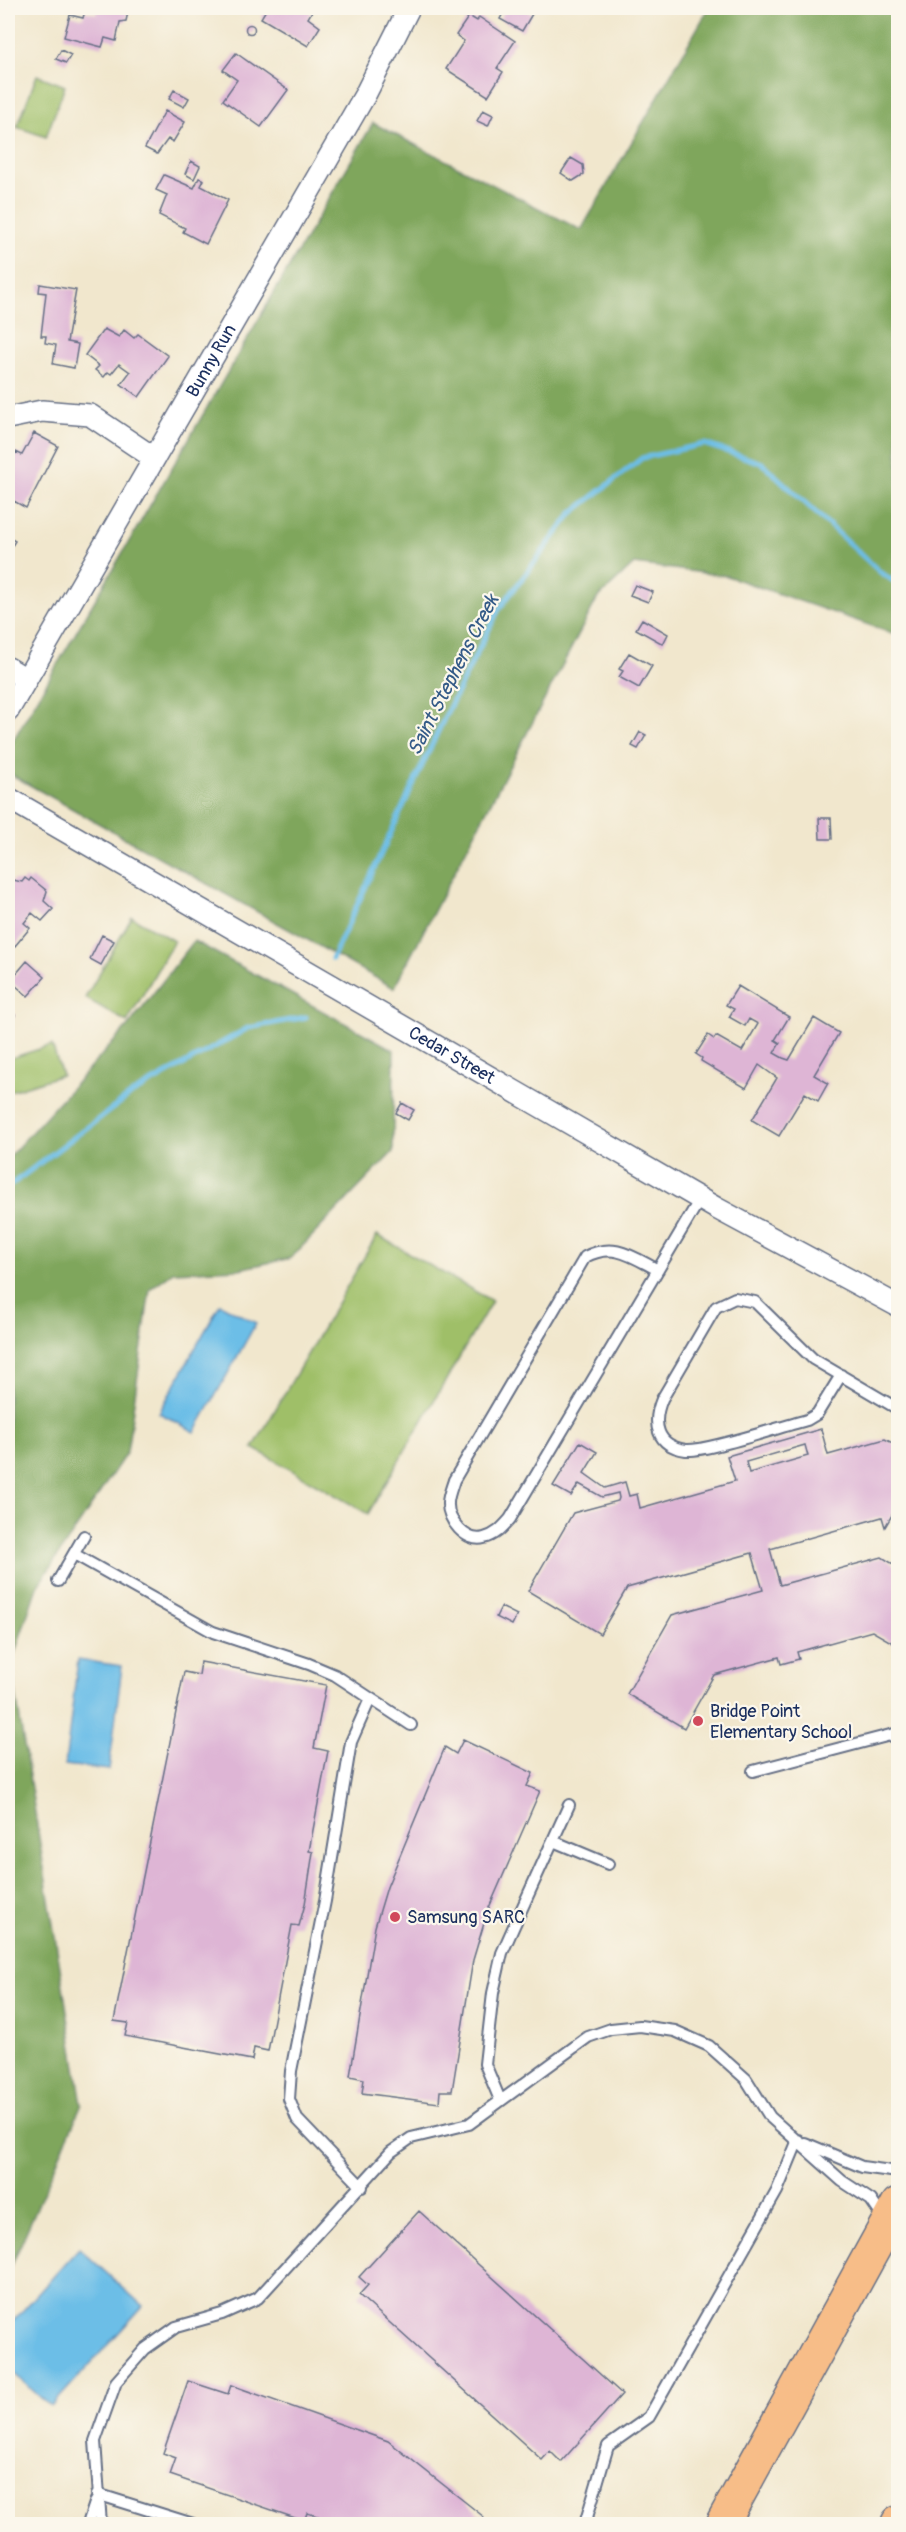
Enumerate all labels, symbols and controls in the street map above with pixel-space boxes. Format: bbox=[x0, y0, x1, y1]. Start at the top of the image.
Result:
street label: Bunny Run bbox=[181, 320, 241, 401]
water label: Saint Stephens Creek bbox=[402, 589, 505, 760]
street label: Cedar Street bbox=[404, 1021, 500, 1090]
place label: Bridge Point Elementary School bbox=[710, 1700, 852, 1744]
marker: Bridge Point Elementary School bbox=[691, 1714, 705, 1728]
place label: Samsung SARC bbox=[407, 1906, 525, 1929]
marker: Samsung SARC bbox=[388, 1910, 402, 1924]

